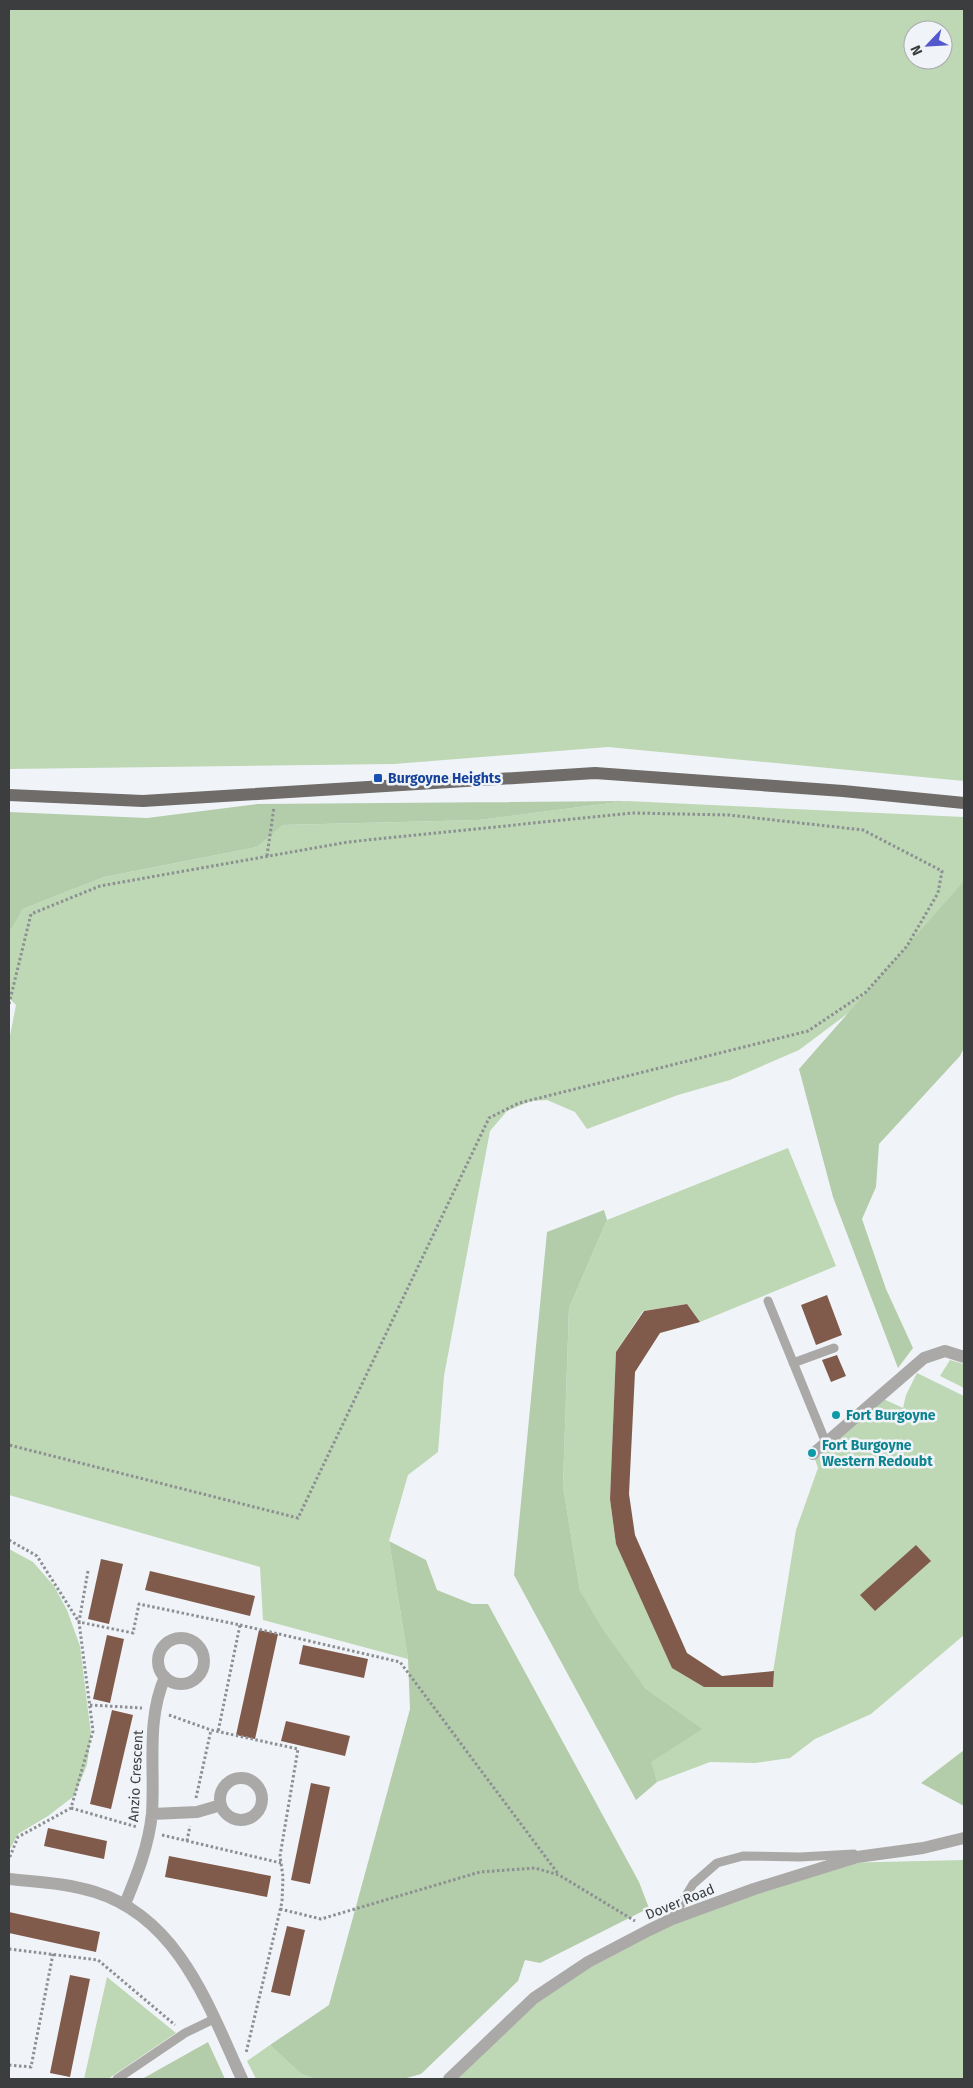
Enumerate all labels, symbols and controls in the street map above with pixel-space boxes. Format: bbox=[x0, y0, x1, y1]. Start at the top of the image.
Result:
north arrow bbox=[903, 20, 953, 70]
text: N bbox=[907, 42, 926, 58]
place label: Burgoyne Heights bbox=[388, 770, 501, 787]
marker: Burgoyne Heights bbox=[372, 772, 384, 784]
place label: Fort Burgoyne bbox=[846, 1407, 936, 1424]
marker: Fort Burgoyne bbox=[830, 1409, 842, 1421]
place label: Fort Burgoyne Western Redoubt bbox=[822, 1437, 933, 1470]
marker: Fort Burgoyne Western Redoubt bbox=[806, 1447, 818, 1459]
street label: Anzio Crescent bbox=[125, 1729, 147, 1823]
street label: Dover Road bbox=[643, 1880, 717, 1924]

